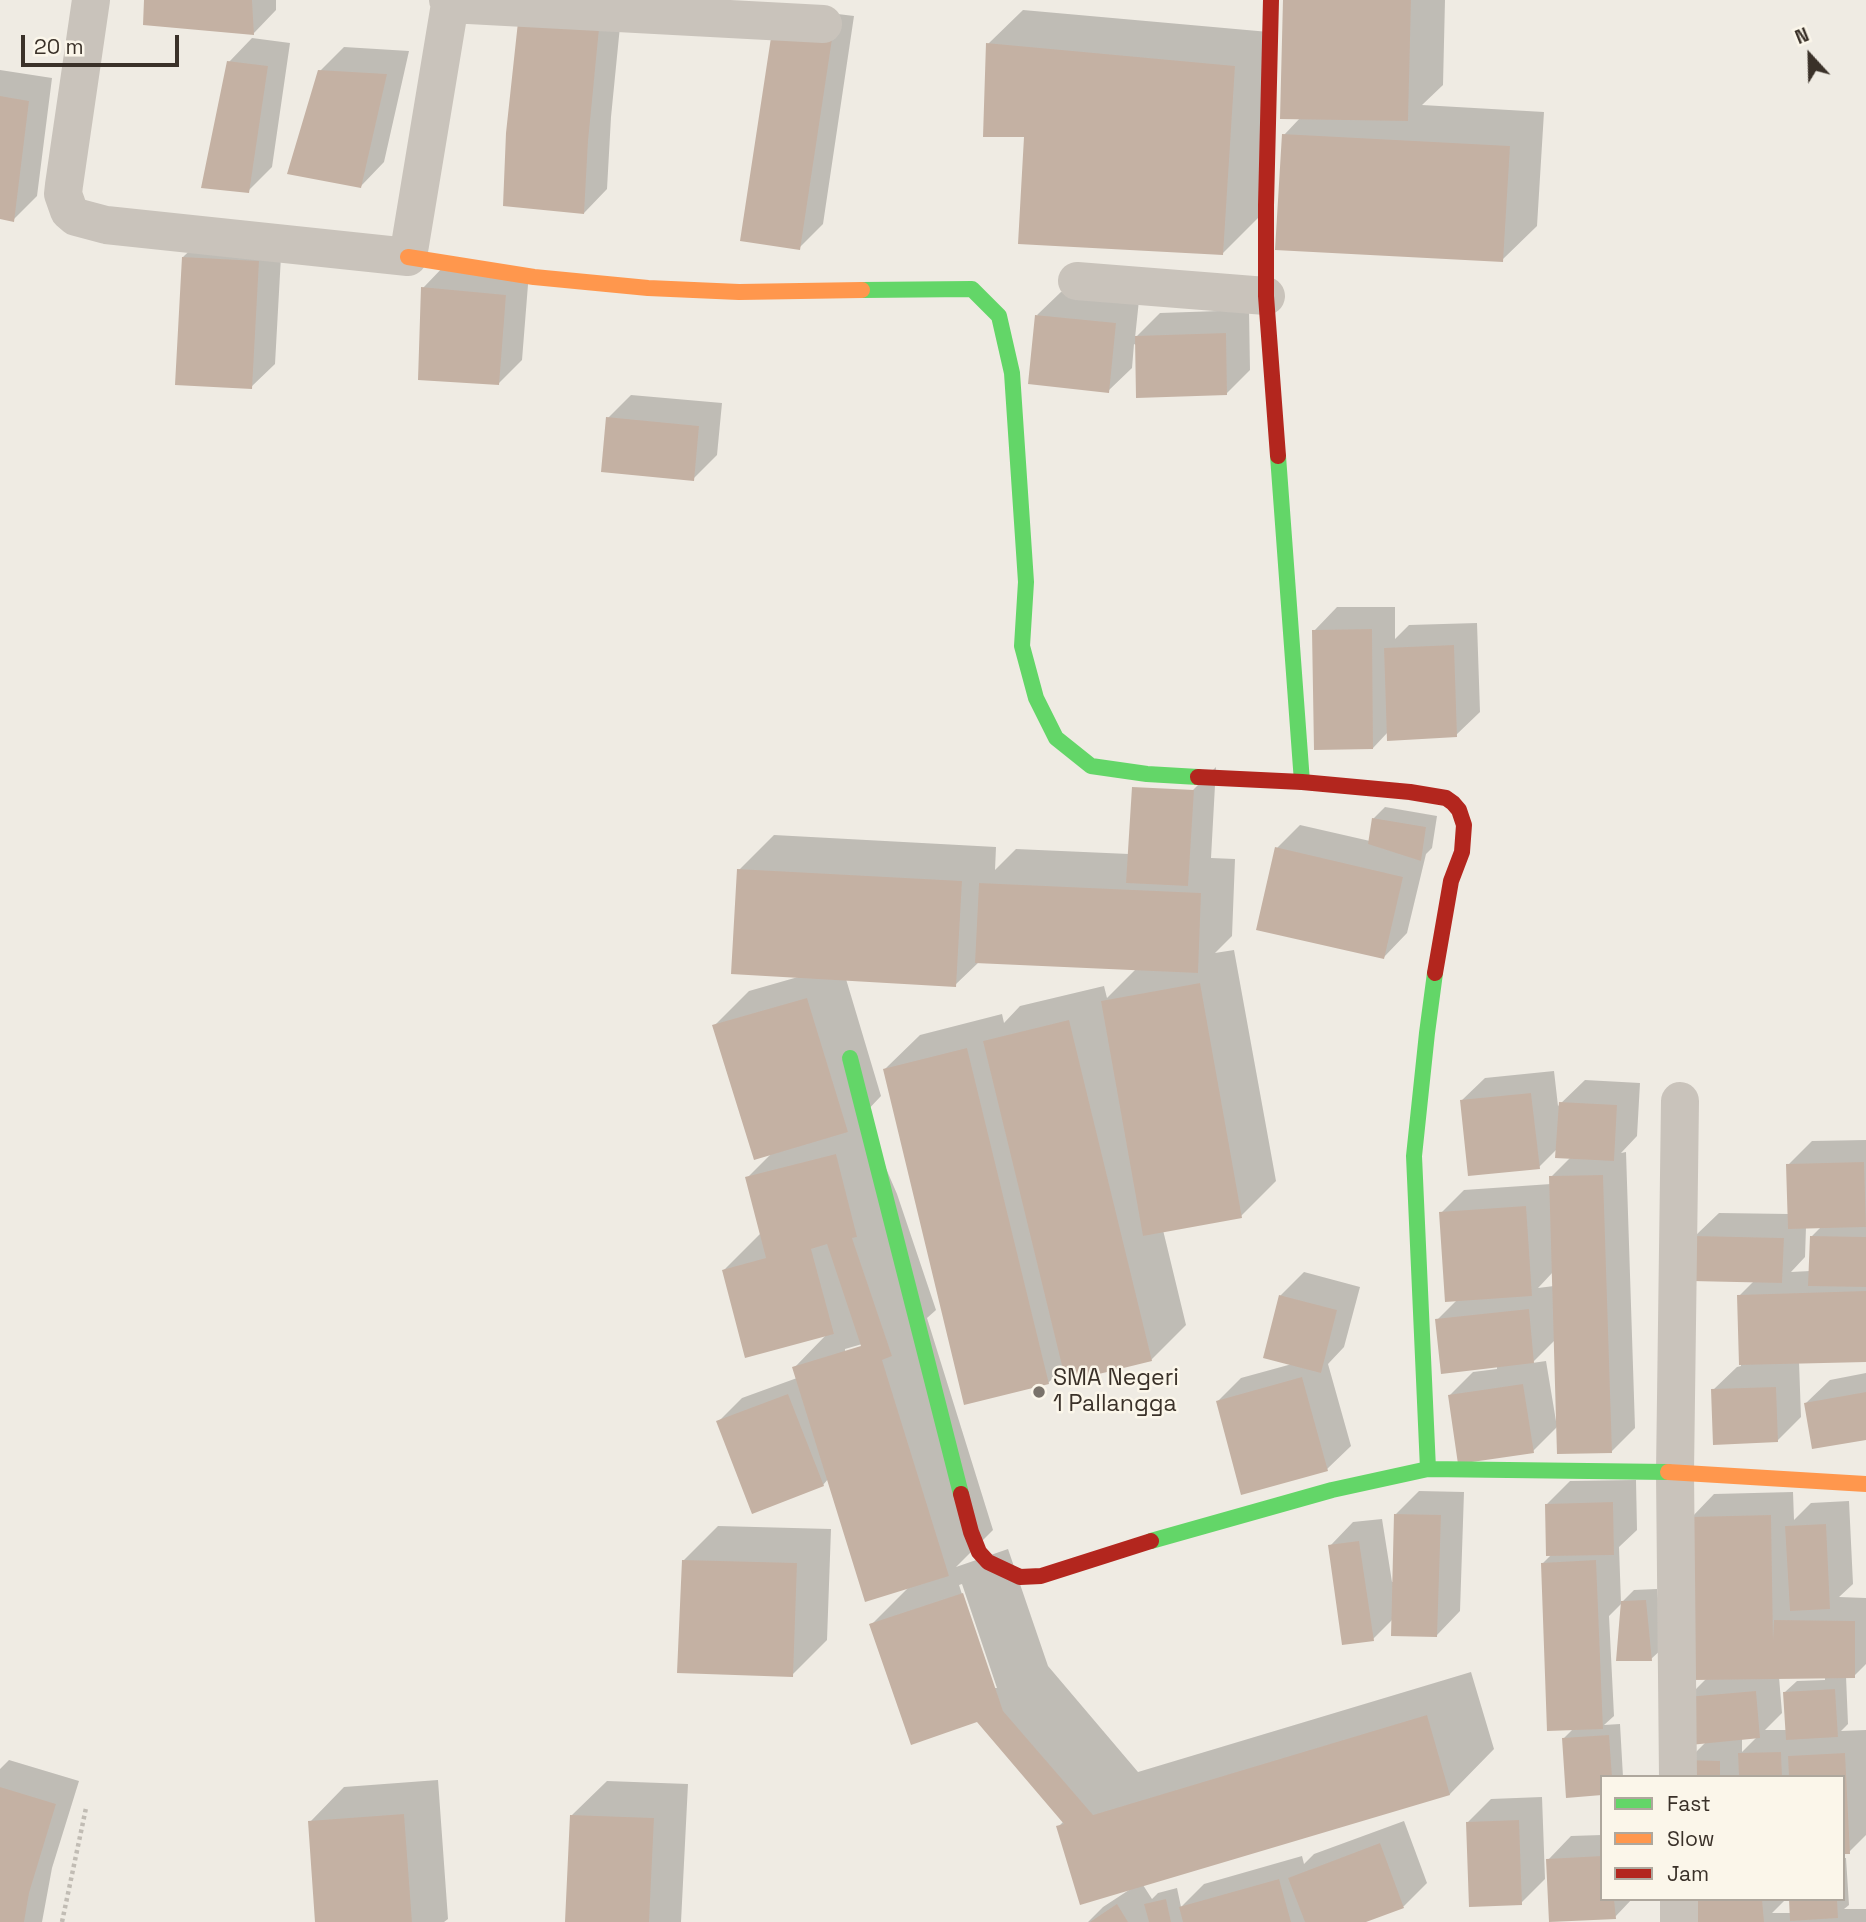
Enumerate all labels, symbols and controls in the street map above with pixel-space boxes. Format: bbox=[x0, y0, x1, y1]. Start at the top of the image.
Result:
scale bar bbox=[24, 21, 182, 65]
north arrow bbox=[1775, 21, 1845, 91]
text: N bbox=[1791, 22, 1813, 50]
text: 20 m bbox=[34, 33, 84, 60]
place label: SMA Negeri 1 Pallangga bbox=[1053, 1365, 1179, 1419]
marker: SMA Negeri 1 Pallangga bbox=[1031, 1384, 1047, 1400]
legend bbox=[1600, 1775, 1845, 1901]
text: Fast bbox=[1667, 1790, 1711, 1817]
text: Slow bbox=[1667, 1825, 1715, 1852]
text: Jam bbox=[1667, 1860, 1709, 1887]

